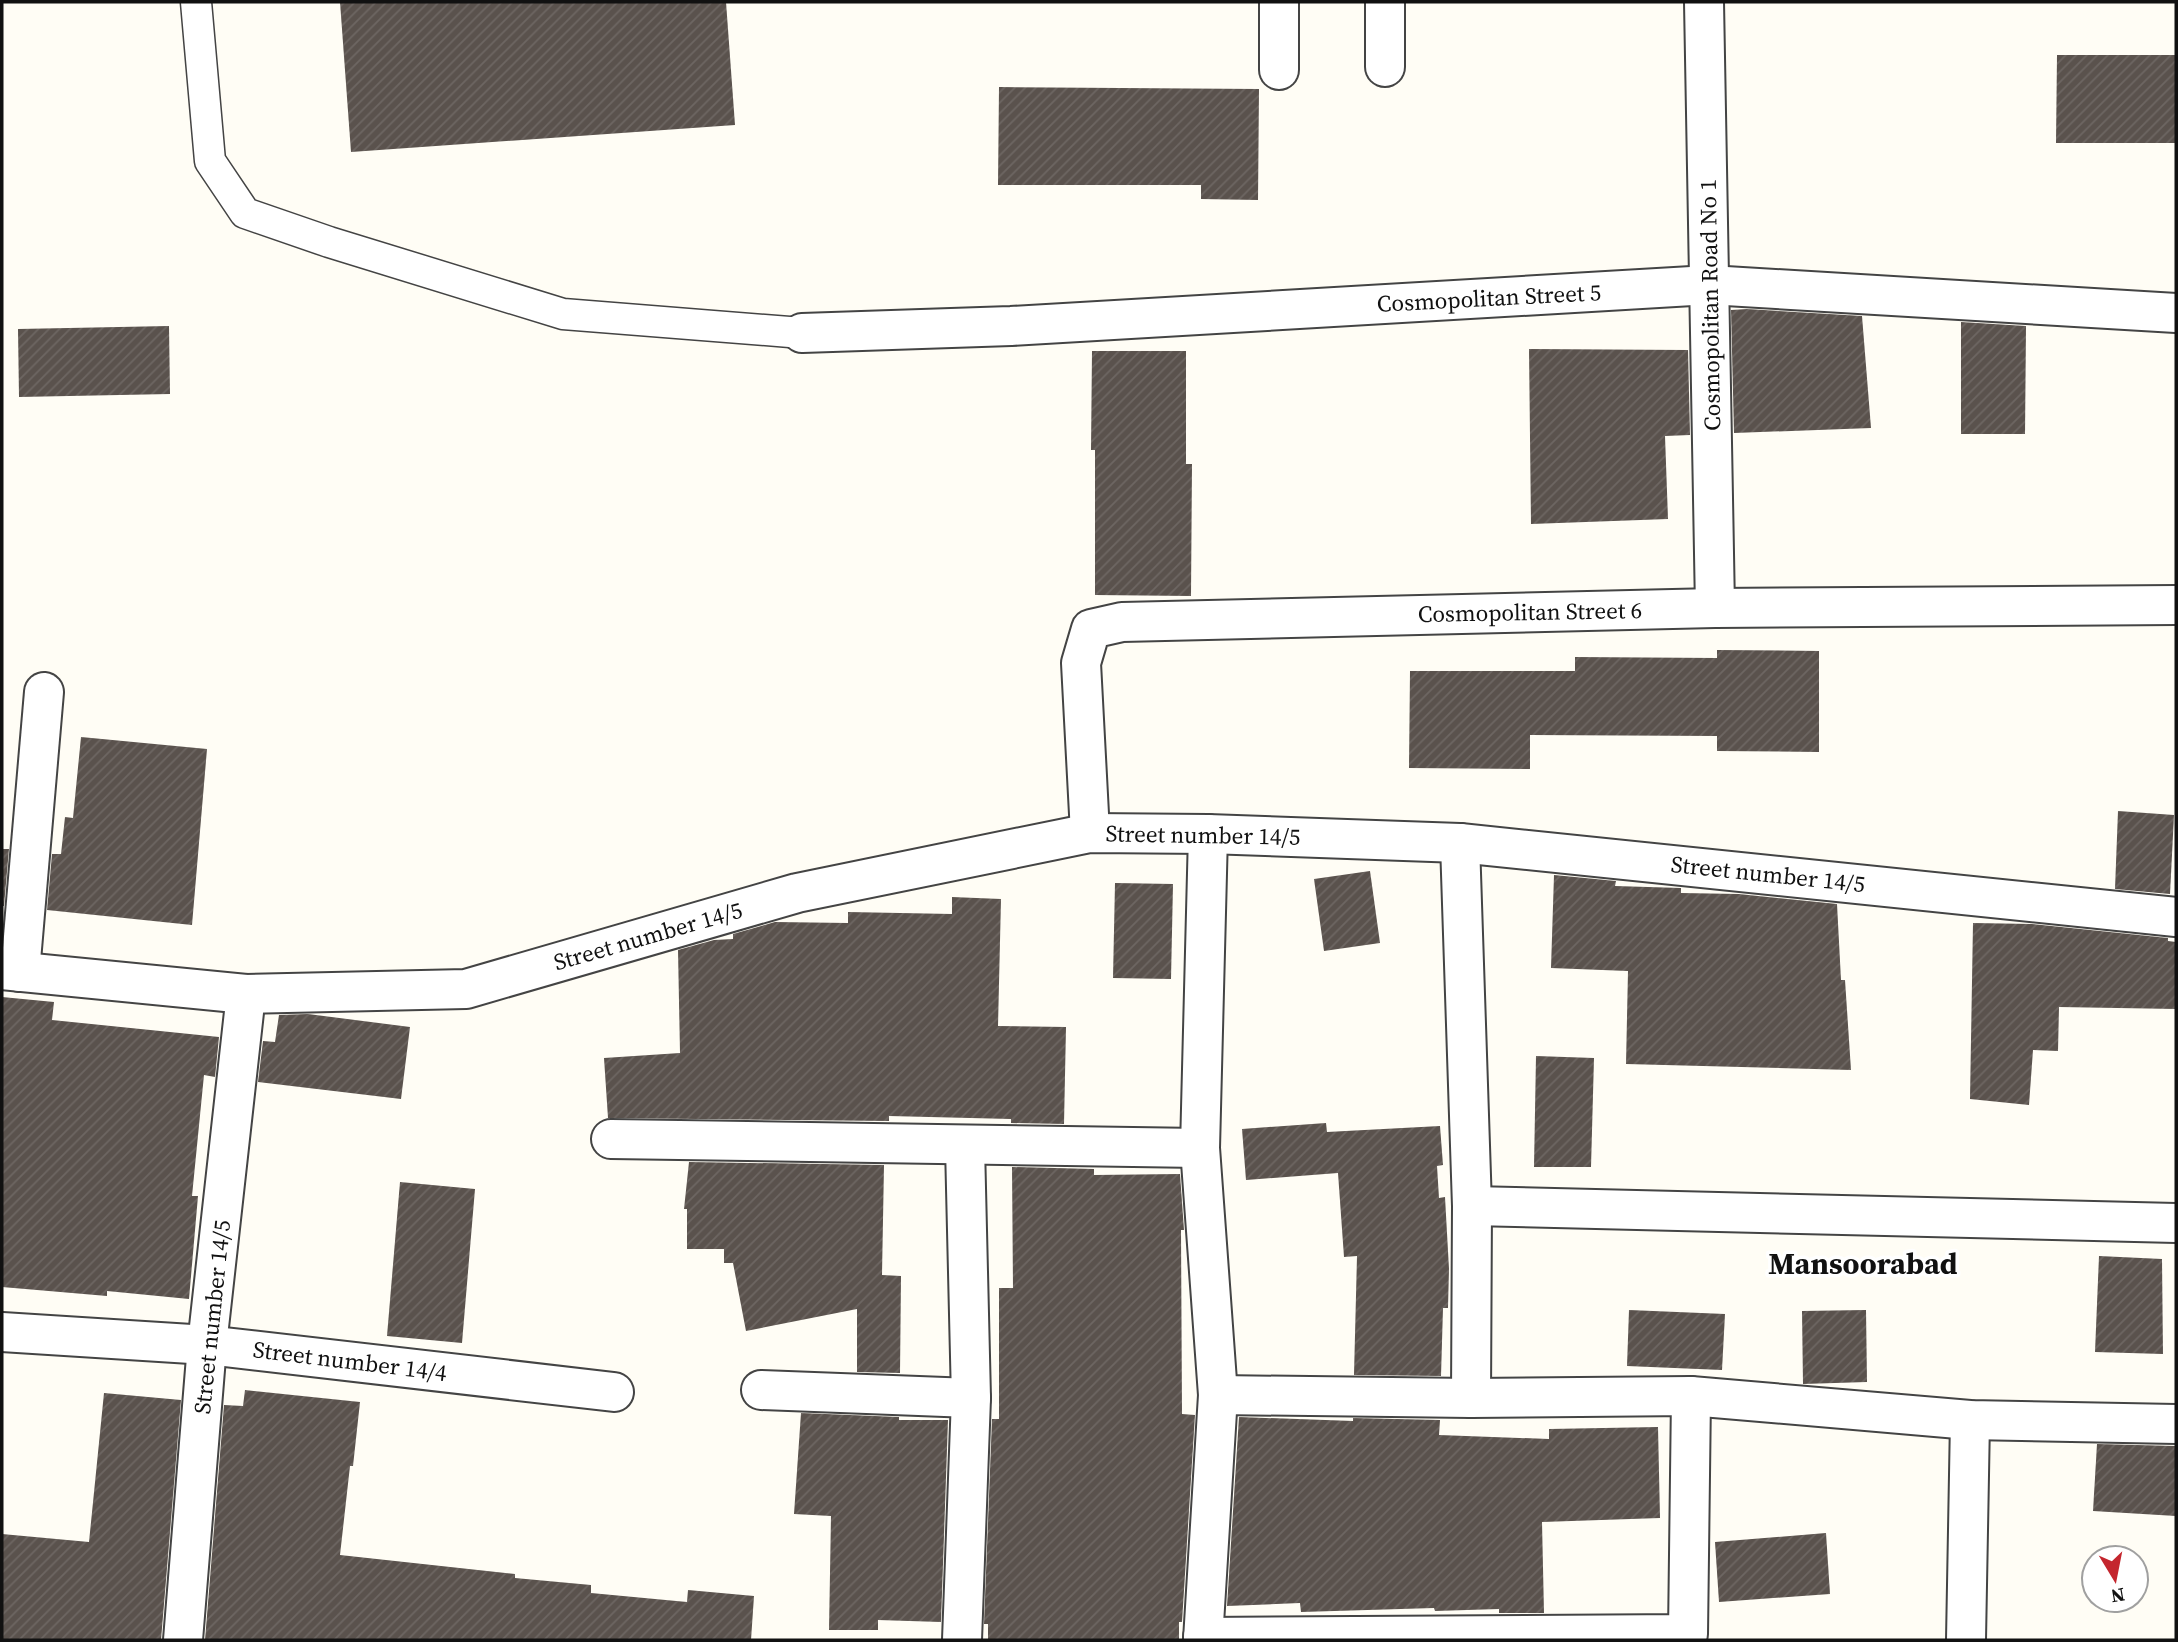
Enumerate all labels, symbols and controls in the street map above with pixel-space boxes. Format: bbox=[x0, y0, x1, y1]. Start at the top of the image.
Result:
street label: Cosmopolitan Road No 1 bbox=[1692, 179, 1728, 431]
street label: Cosmopolitan Street 5 bbox=[1376, 276, 1602, 320]
street label: Cosmopolitan Street 6 bbox=[1418, 594, 1642, 630]
street label: Street number 14/5 bbox=[1105, 817, 1301, 853]
street label: Street number 14/5 bbox=[1669, 848, 1867, 900]
street label: Street number 14/5 bbox=[550, 894, 746, 978]
street label: Street number 14/5 bbox=[186, 1218, 238, 1416]
district label: Mansoorabad bbox=[1768, 1243, 1958, 1284]
street label: Street number 14/4 bbox=[251, 1333, 449, 1389]
north arrow bbox=[2080, 1544, 2150, 1614]
text: N bbox=[2109, 1582, 2127, 1610]

